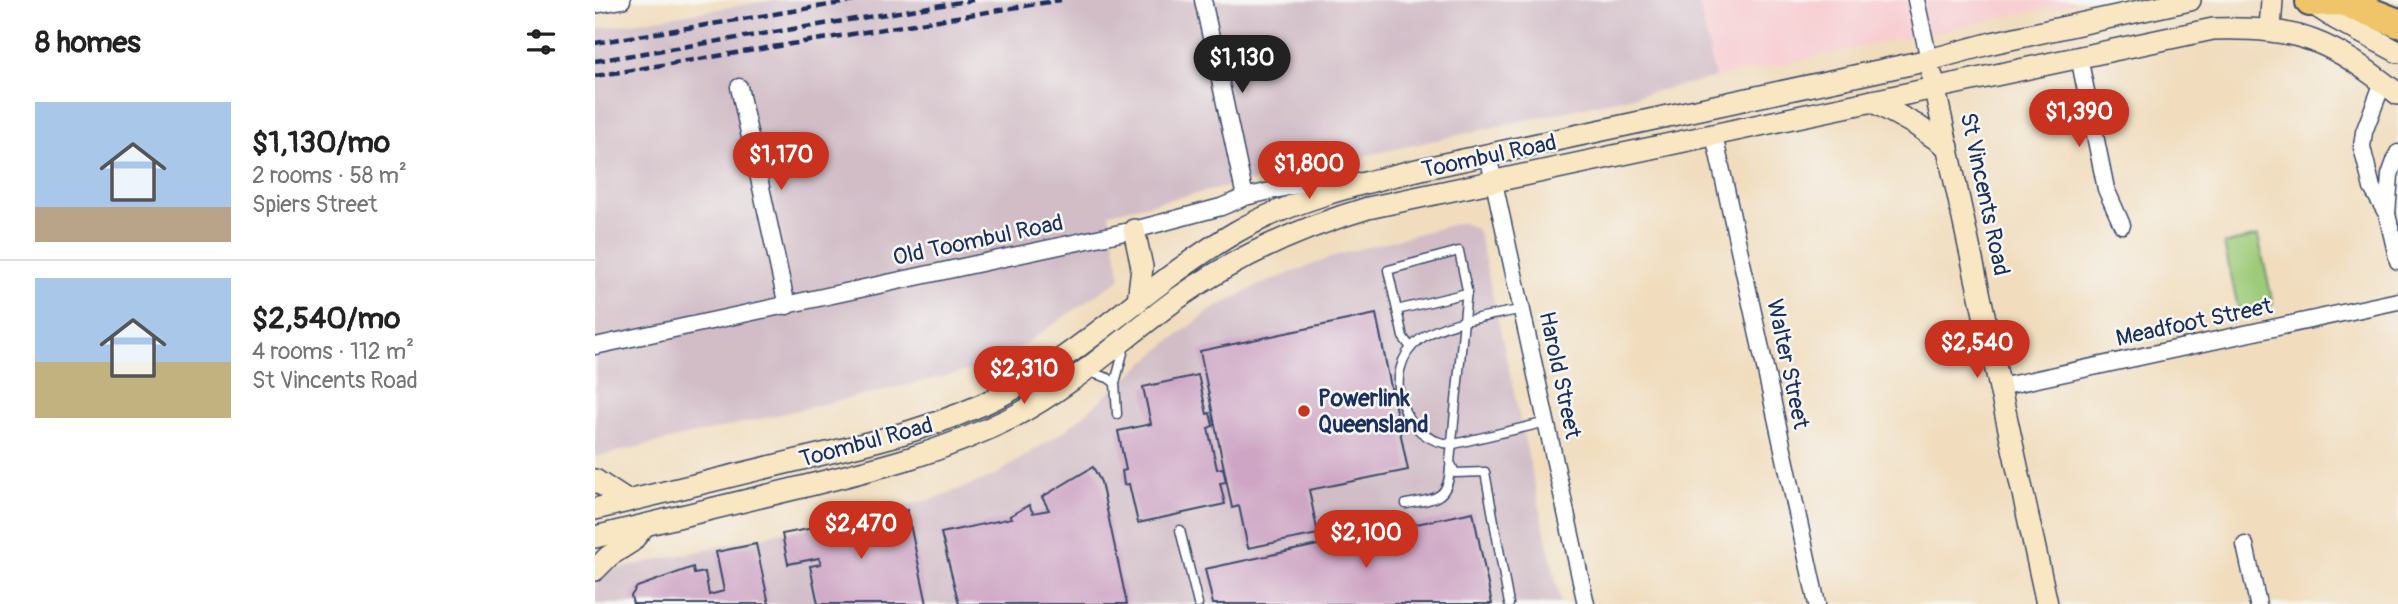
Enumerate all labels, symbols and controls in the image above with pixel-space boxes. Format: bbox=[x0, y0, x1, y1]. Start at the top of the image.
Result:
icon: filters bbox=[522, 23, 560, 61]
text: 8 homes bbox=[35, 24, 141, 61]
pin: $1,130 bbox=[1185, 36, 1299, 95]
text: $1,130 bbox=[1210, 43, 1274, 72]
pin: $1,390 bbox=[2022, 90, 2136, 149]
text: $1,390 bbox=[2045, 97, 2113, 126]
street label: St Vincents Road bbox=[1954, 110, 2016, 278]
text: $1,130/mo bbox=[252, 124, 390, 161]
street label: Toombul Road bbox=[1419, 128, 1559, 184]
icon: home bbox=[91, 130, 175, 214]
pin: $1,170 bbox=[724, 132, 838, 192]
text: $1,170 bbox=[749, 140, 813, 169]
pin: $1,800 bbox=[1252, 142, 1366, 201]
text: $1,800 bbox=[1274, 149, 1344, 178]
text: 2 rooms · 58 m² bbox=[252, 161, 407, 190]
text: Spiers Street bbox=[252, 190, 378, 219]
street label: Old Toombul Road bbox=[890, 208, 1066, 272]
street label: Meadfoot Street bbox=[2113, 291, 2276, 353]
street label: Walter Street bbox=[1760, 296, 1816, 432]
text: $2,540/mo bbox=[252, 300, 400, 337]
icon: home bbox=[91, 306, 175, 390]
street label: Harold Street bbox=[1532, 309, 1588, 442]
pin: $2,540 bbox=[1920, 320, 2034, 380]
text: $2,540 bbox=[1941, 328, 2013, 357]
text: 4 rooms · 112 m² bbox=[252, 337, 414, 366]
pin: $2,310 bbox=[967, 346, 1081, 406]
text: $2,310 bbox=[990, 354, 1058, 383]
text: St Vincents Road bbox=[252, 366, 418, 395]
place label: Powerlink Queensland bbox=[1318, 384, 1428, 439]
marker: Powerlink Queensland bbox=[1296, 403, 1312, 419]
street label: Toombul Road bbox=[796, 410, 936, 474]
pin: $2,470 bbox=[804, 502, 918, 561]
text: $2,470 bbox=[825, 509, 897, 538]
pin: $2,100 bbox=[1309, 510, 1423, 570]
text: $2,100 bbox=[1330, 518, 1402, 547]

